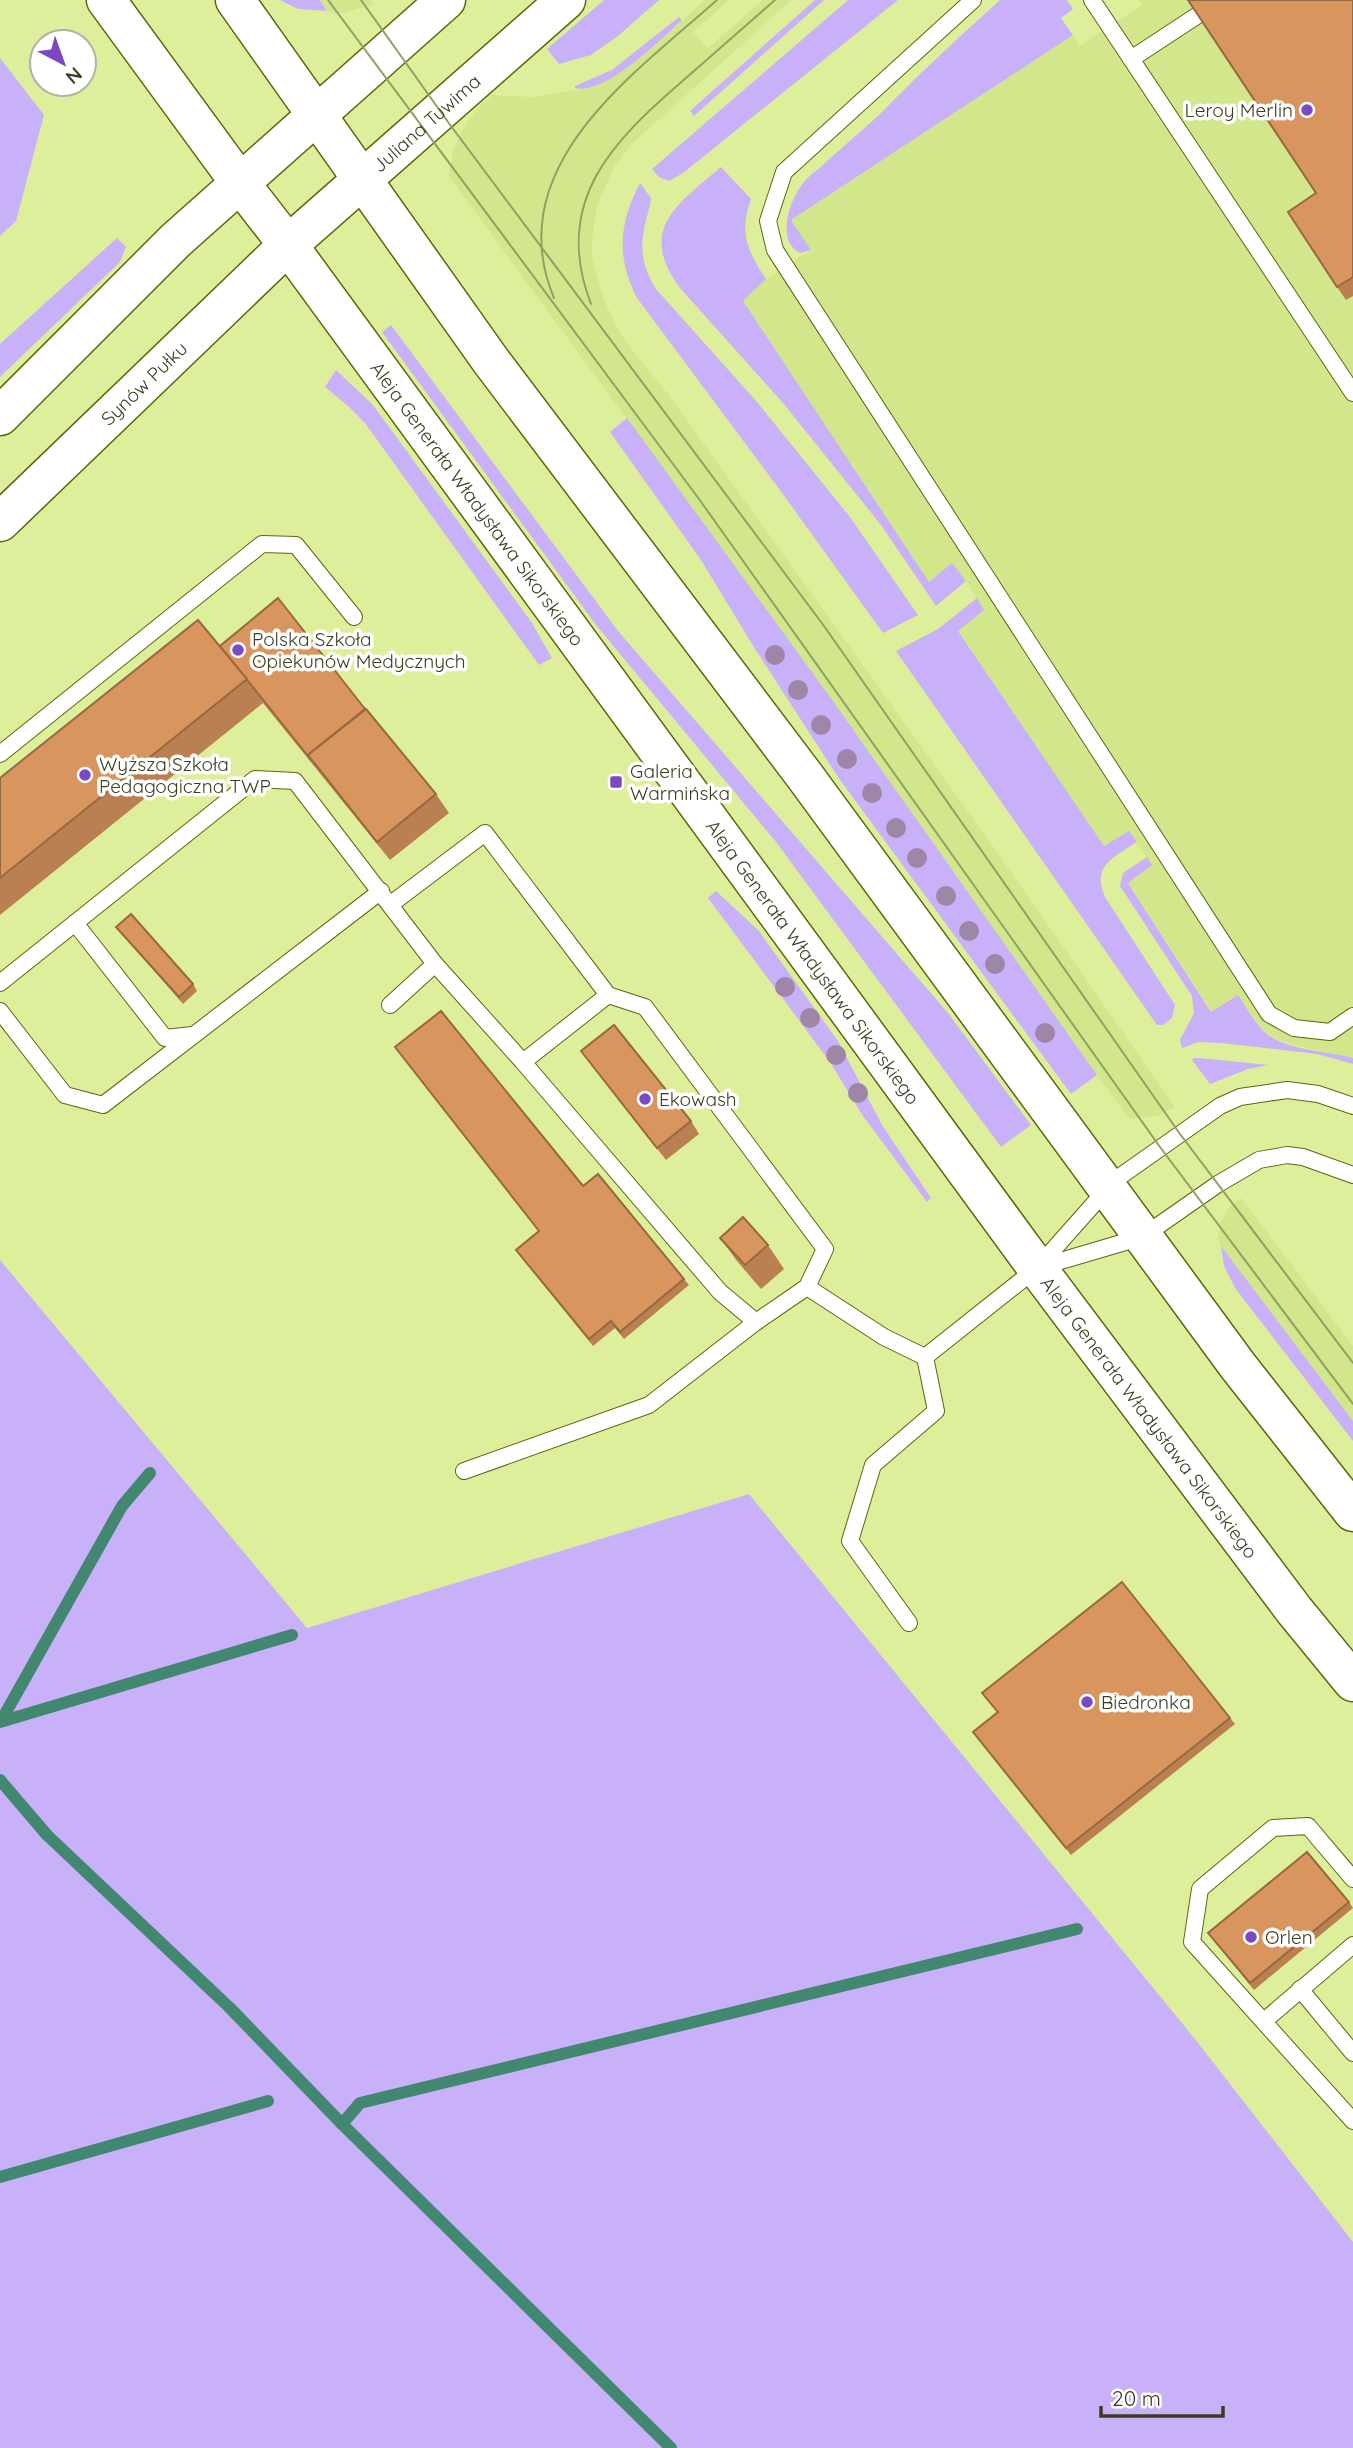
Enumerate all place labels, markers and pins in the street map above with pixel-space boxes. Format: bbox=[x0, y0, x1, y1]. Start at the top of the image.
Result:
place label: Leroy Merlin bbox=[1185, 98, 1293, 122]
marker: Leroy Merlin bbox=[1299, 102, 1315, 118]
place label: Polska Szkoła Opiekunów Medycznych bbox=[252, 627, 466, 673]
marker: Polska Szkoła Opiekunów Medycznych bbox=[230, 642, 246, 658]
place label: Wyższa Szkoła Pedagogiczna TWP bbox=[99, 752, 271, 798]
place label: Galeria Warmińska bbox=[630, 759, 730, 805]
marker: Wyższa Szkoła Pedagogiczna TWP bbox=[77, 767, 93, 783]
marker: Galeria Warmińska bbox=[608, 774, 624, 790]
place label: Ekowash bbox=[659, 1087, 737, 1111]
marker: Ekowash bbox=[637, 1091, 653, 1107]
place label: Biedronka bbox=[1101, 1690, 1191, 1714]
marker: Biedronka bbox=[1079, 1694, 1095, 1710]
place label: Orlen bbox=[1265, 1925, 1313, 1949]
marker: Orlen bbox=[1243, 1929, 1259, 1945]

